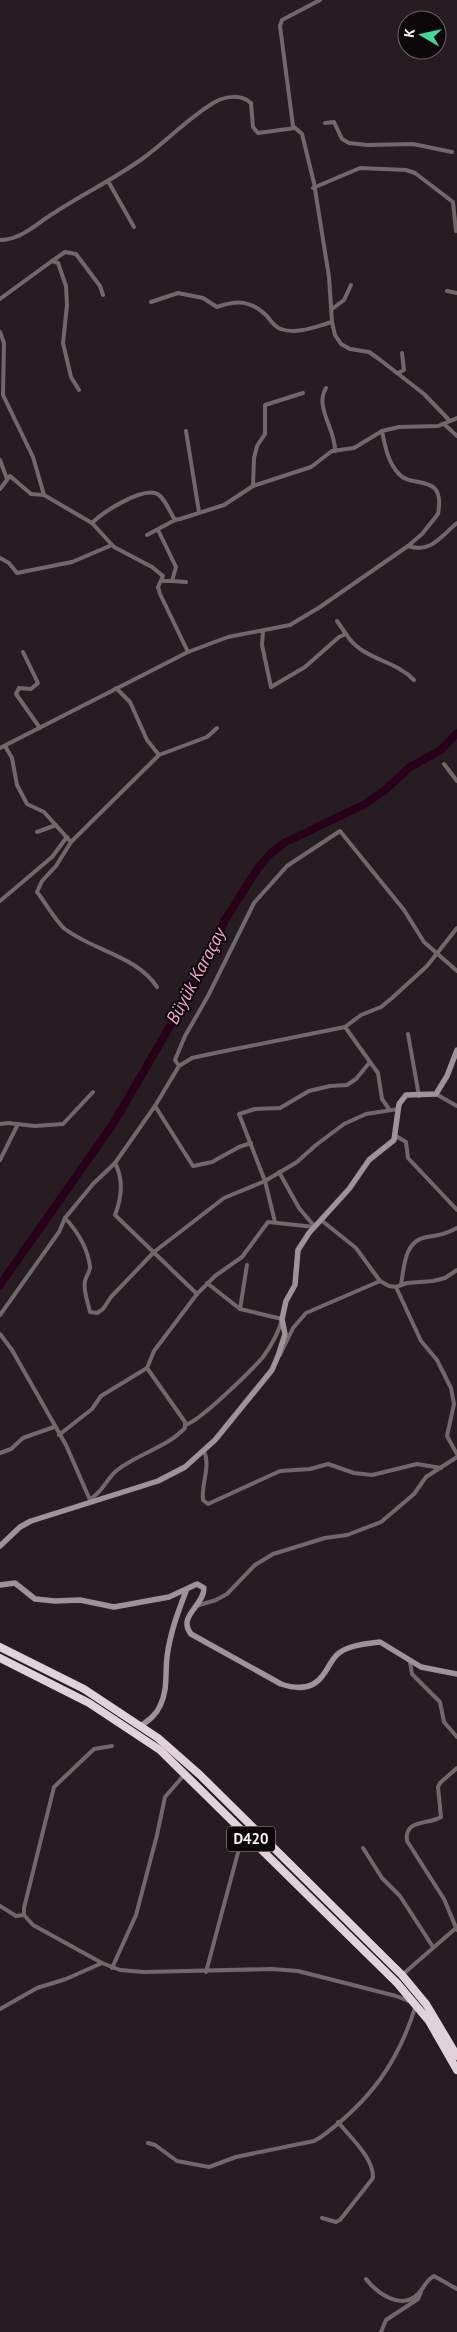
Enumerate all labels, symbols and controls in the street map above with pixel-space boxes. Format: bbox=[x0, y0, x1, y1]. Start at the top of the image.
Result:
north arrow bbox=[397, 10, 447, 60]
text: K bbox=[400, 27, 419, 39]
water label: Büyük Karaçay bbox=[161, 923, 231, 1028]
road number: D420 bbox=[227, 1826, 275, 1852]

